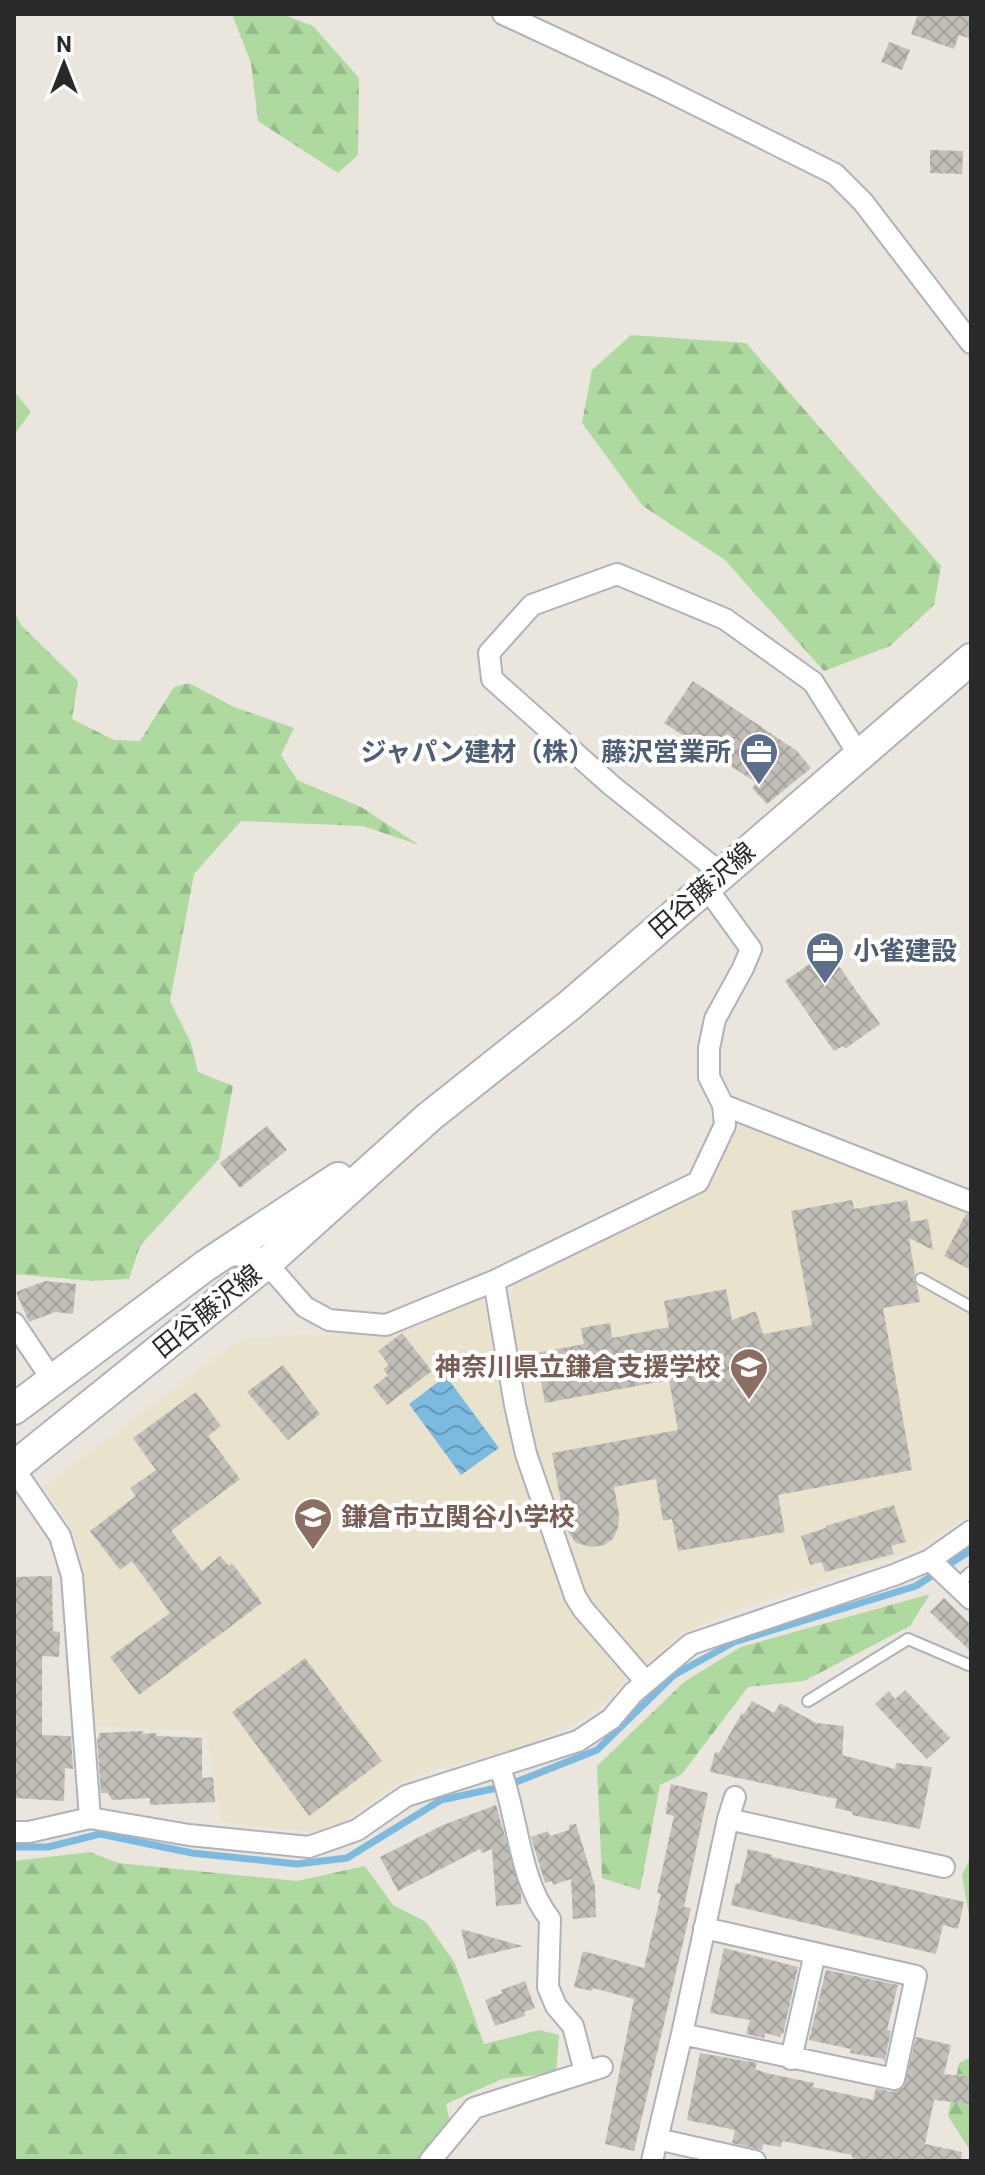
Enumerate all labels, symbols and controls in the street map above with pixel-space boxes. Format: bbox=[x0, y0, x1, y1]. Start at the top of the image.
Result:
north arrow bbox=[24, 24, 104, 104]
text: N bbox=[56, 32, 72, 57]
office icon: ジャパン建材（株） 藤沢営業所 bbox=[738, 731, 780, 786]
place label: ジャパン建材（株） 藤沢営業所 bbox=[361, 737, 731, 767]
street label: 田谷藤沢線 bbox=[643, 836, 761, 944]
office icon: 小雀建設 bbox=[804, 930, 846, 985]
place label: 小雀建設 bbox=[853, 936, 957, 966]
street label: 田谷藤沢線 bbox=[147, 1258, 267, 1364]
school or university icon: 神奈川県立鎌倉支援学校 bbox=[728, 1346, 770, 1401]
place label: 神奈川県立鎌倉支援学校 bbox=[435, 1352, 721, 1382]
school or university icon: 鎌倉市立関谷小学校 bbox=[292, 1496, 334, 1551]
place label: 鎌倉市立関谷小学校 bbox=[341, 1502, 575, 1532]

